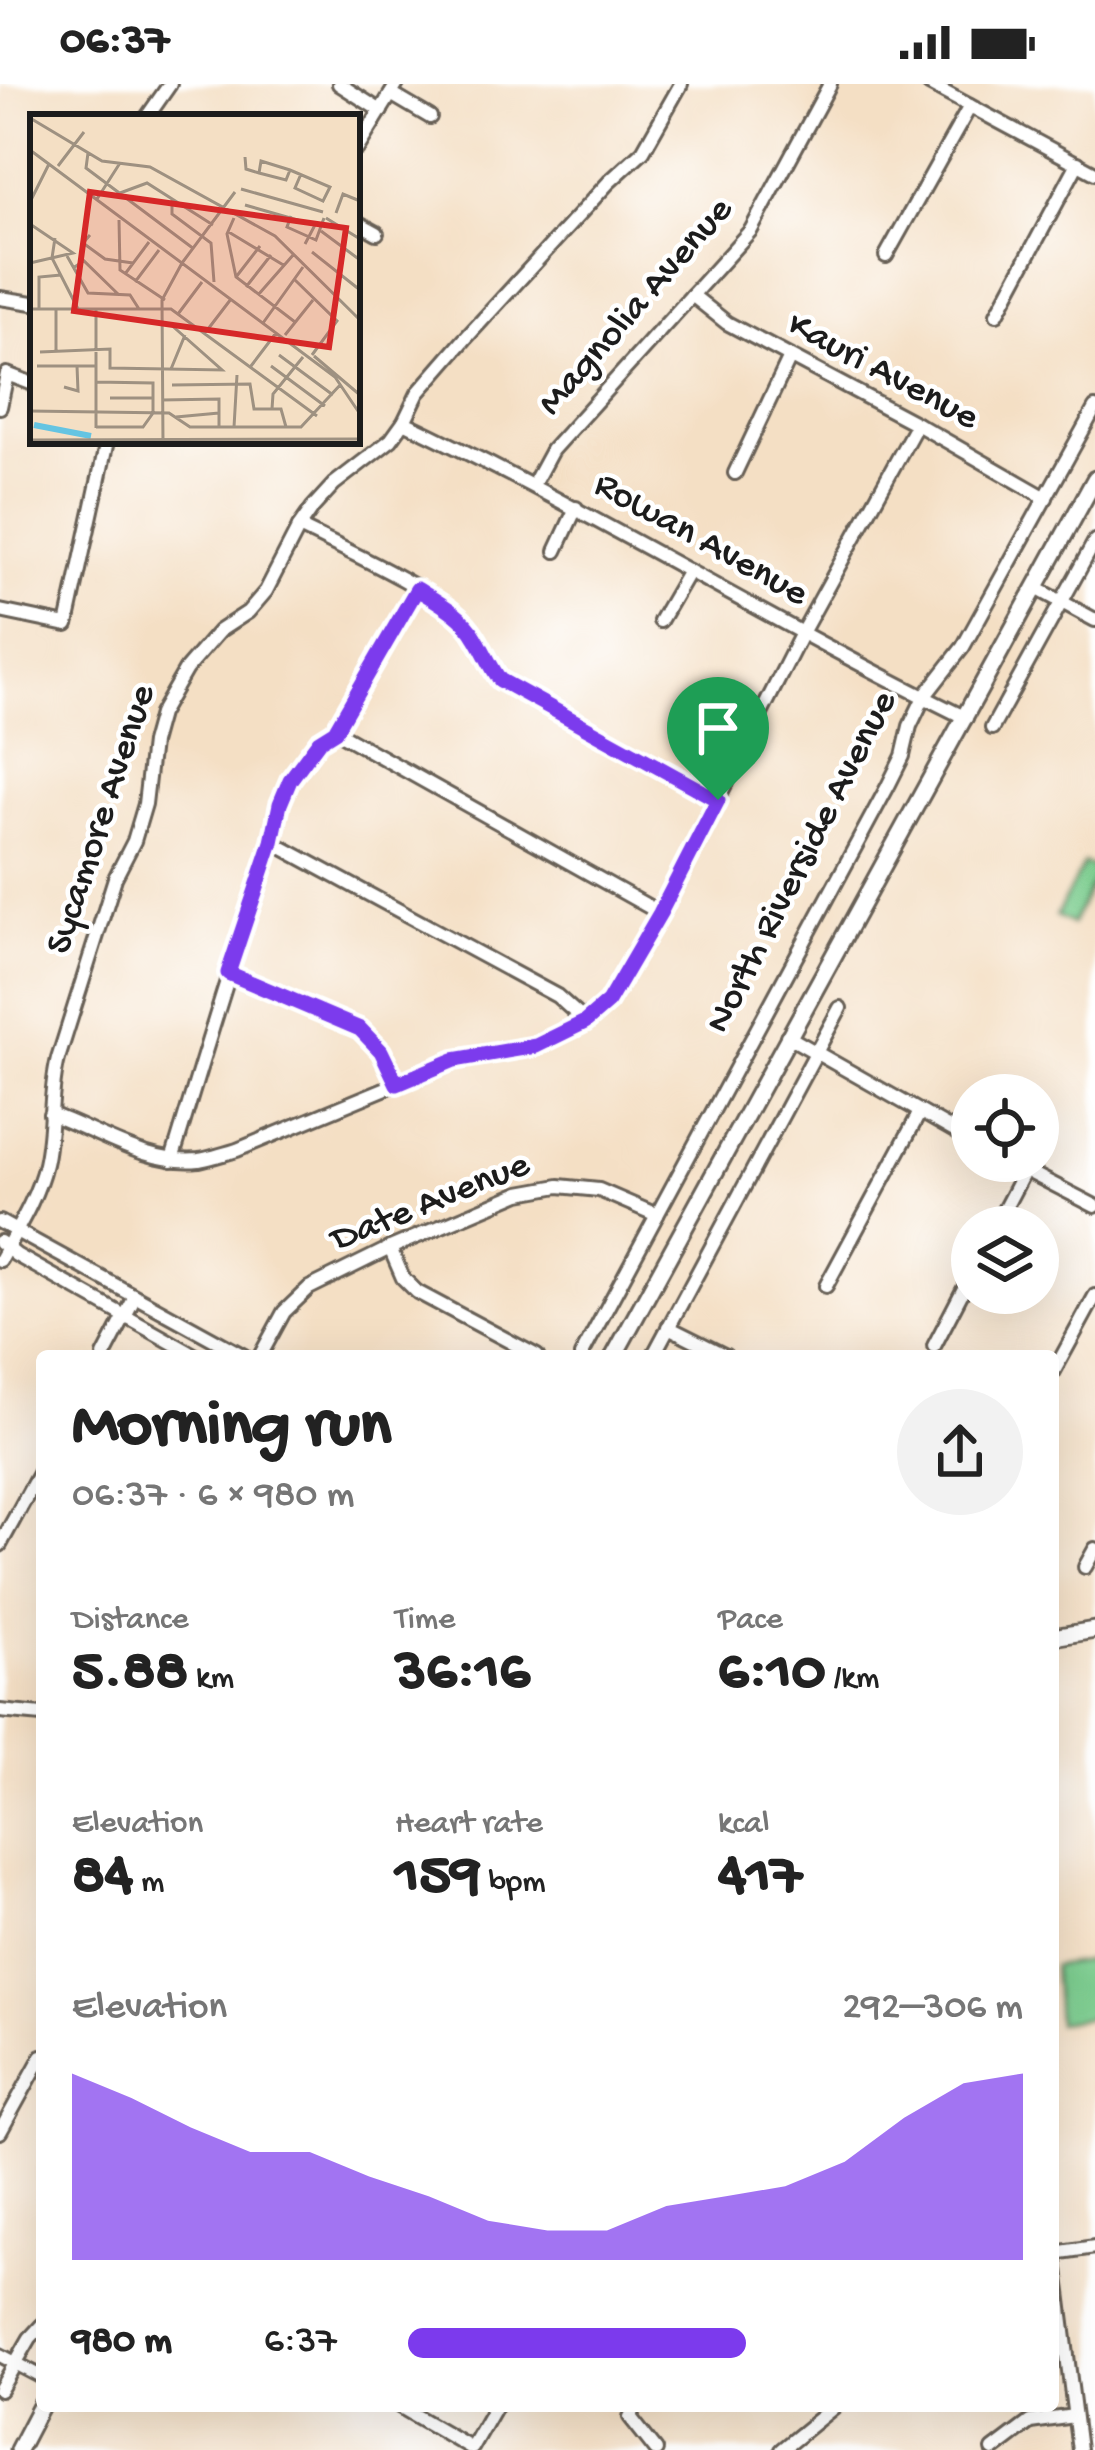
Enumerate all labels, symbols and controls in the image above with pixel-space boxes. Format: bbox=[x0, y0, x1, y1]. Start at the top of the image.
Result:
text: 06:37 bbox=[60, 16, 169, 69]
inset map bbox=[30, 114, 360, 444]
street label: Magnolia Avenue bbox=[529, 189, 745, 427]
street label: Kauri Avenue bbox=[778, 303, 986, 443]
street label: Rowan Avenue bbox=[585, 463, 816, 619]
pin bbox=[667, 677, 769, 800]
street label: Sycamore Avenue bbox=[38, 679, 168, 961]
street label: North Riverside Avenue bbox=[697, 683, 910, 1042]
icon: arrive bbox=[685, 695, 751, 761]
map controls bbox=[951, 1074, 1059, 1314]
button: locate bbox=[951, 1074, 1059, 1182]
street label: Date Avenue bbox=[322, 1143, 538, 1266]
button: layers bbox=[951, 1206, 1059, 1314]
button: share bbox=[897, 1389, 1023, 1515]
text: Morning run bbox=[72, 1390, 391, 1468]
text: 06:37 · 6 × 980 m bbox=[72, 1474, 354, 1520]
text: Distance bbox=[72, 1602, 189, 1640]
text: Time bbox=[395, 1602, 455, 1640]
text: Pace bbox=[718, 1602, 783, 1640]
text: 5.88 bbox=[72, 1640, 188, 1710]
text: 36:16 bbox=[395, 1640, 530, 1710]
text: 6:10 bbox=[718, 1640, 826, 1710]
text: km bbox=[188, 1661, 234, 1699]
text: /km bbox=[826, 1661, 879, 1699]
text: Elevation bbox=[72, 1806, 203, 1844]
text: Heart rate bbox=[395, 1806, 543, 1844]
text: kcal bbox=[718, 1806, 770, 1844]
text: 84 bbox=[72, 1844, 133, 1914]
text: 159 bbox=[395, 1844, 481, 1914]
text: 417 bbox=[718, 1844, 802, 1914]
text: m bbox=[133, 1865, 165, 1903]
text: bpm bbox=[481, 1865, 546, 1903]
text: Elevation bbox=[72, 1986, 227, 2032]
text: 292–306 m bbox=[842, 1986, 1023, 2032]
text: 980 m bbox=[72, 2320, 172, 2366]
text: 6:37 bbox=[264, 2320, 337, 2366]

